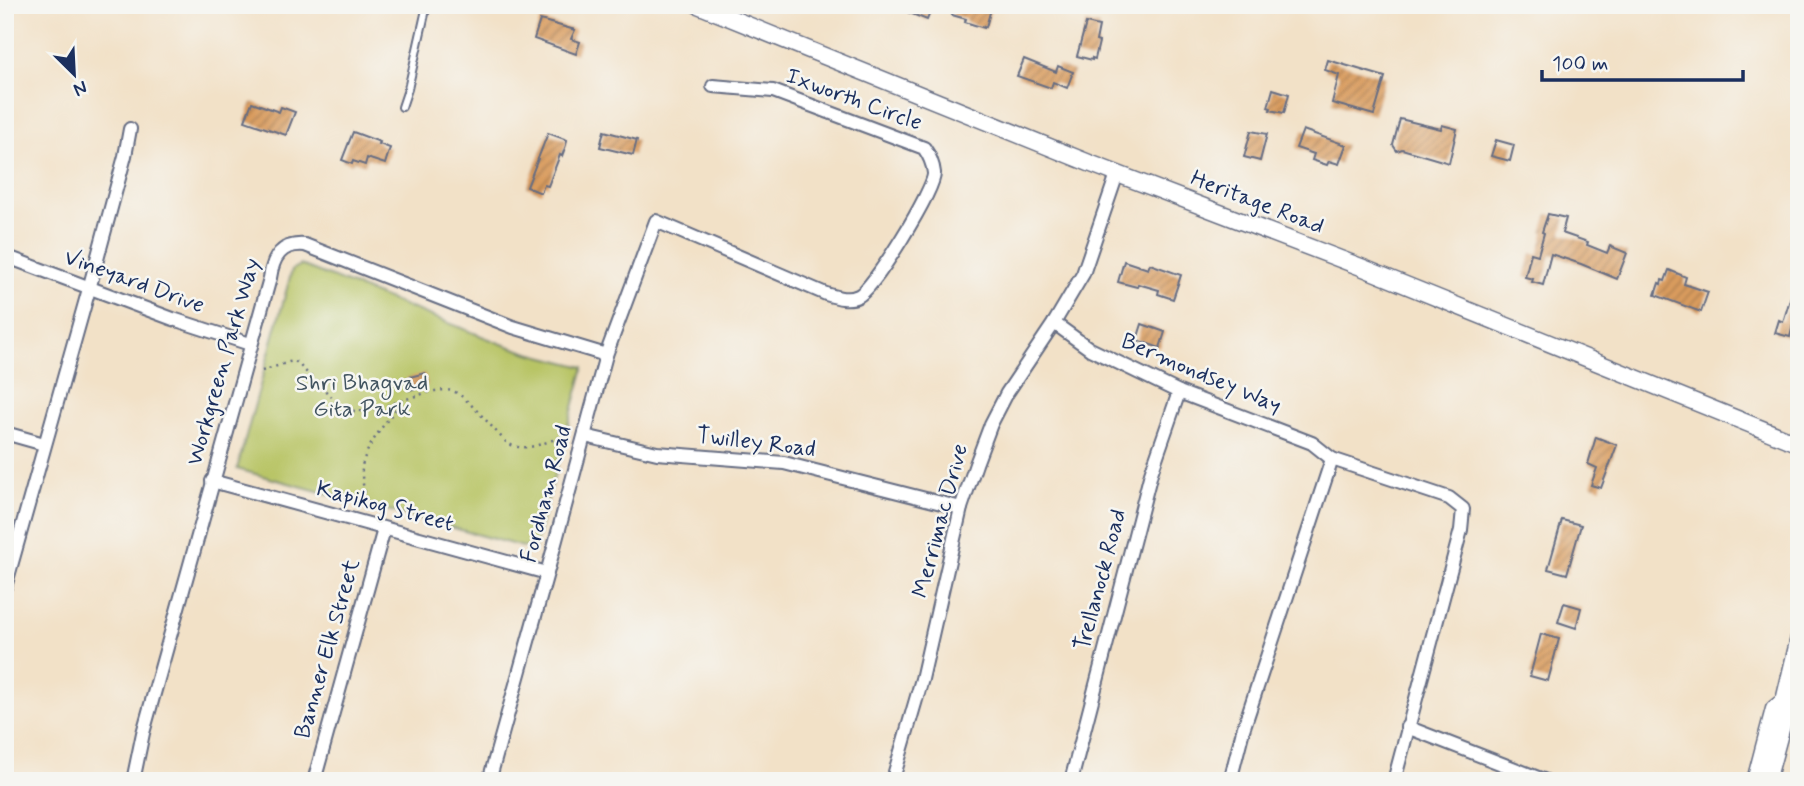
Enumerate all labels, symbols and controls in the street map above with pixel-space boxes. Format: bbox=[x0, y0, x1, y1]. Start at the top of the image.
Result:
north arrow bbox=[38, 38, 108, 108]
scale bar bbox=[1542, 38, 1743, 82]
text: 100 m bbox=[1552, 50, 1608, 78]
street label: Ixworth Circle bbox=[782, 61, 926, 139]
text: N bbox=[69, 74, 91, 102]
street label: Heritage Road bbox=[1186, 164, 1328, 242]
street label: Vineyard Drive bbox=[60, 243, 208, 321]
street label: Workgreen Park Way bbox=[180, 255, 268, 469]
street label: Bermondsey Way bbox=[1116, 327, 1286, 421]
park label: Shri Bhagvad Gita Park bbox=[296, 369, 428, 425]
street label: Twilley Road bbox=[695, 421, 817, 465]
street label: Fordham Road bbox=[514, 422, 580, 566]
street label: Merrimac Drive bbox=[906, 441, 976, 601]
street label: Kapikog Street bbox=[313, 474, 457, 540]
street label: Trellanock Road bbox=[1068, 506, 1134, 654]
street label: Banner Elk Street bbox=[288, 555, 368, 742]

